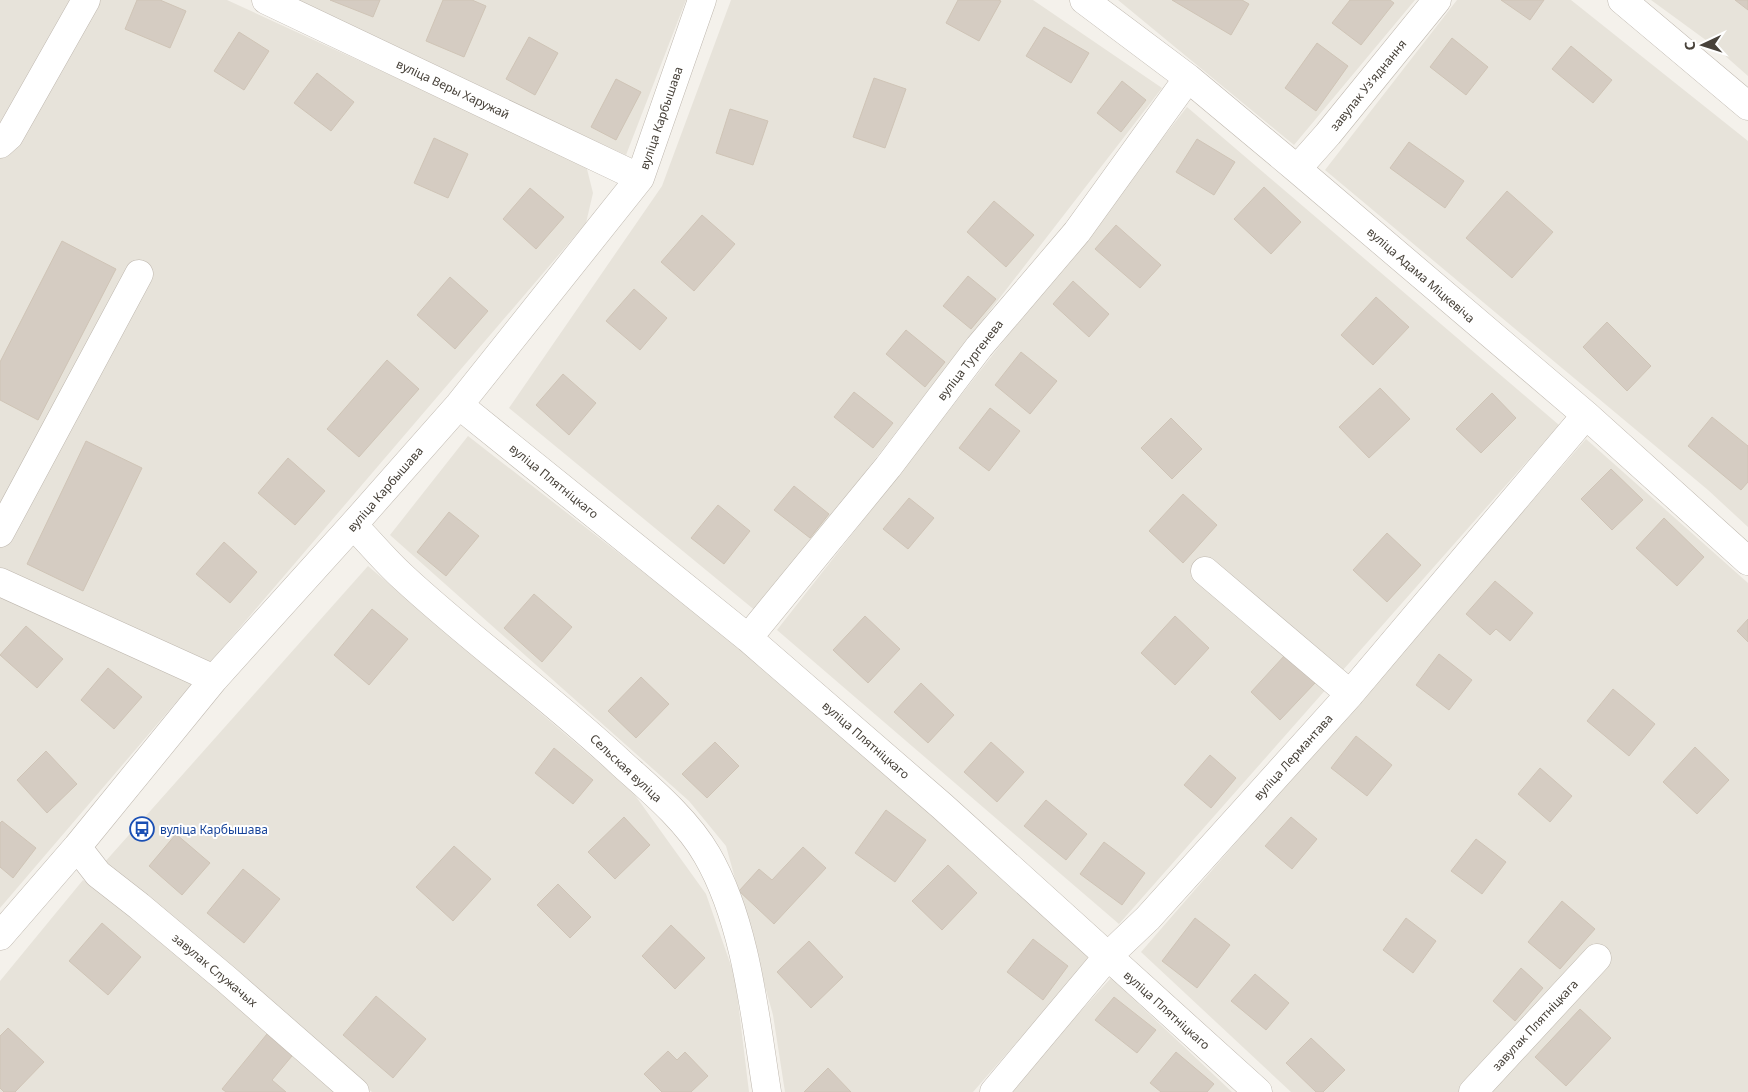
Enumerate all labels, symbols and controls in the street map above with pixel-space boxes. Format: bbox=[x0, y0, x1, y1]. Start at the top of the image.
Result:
north arrow bbox=[1678, 20, 1728, 70]
street label: завулак Узʼяднання bbox=[1326, 36, 1410, 134]
text: С bbox=[1680, 41, 1699, 51]
street label: вуліца Веры Харужай bbox=[394, 55, 512, 123]
street label: вуліца Карбышава bbox=[635, 64, 687, 172]
street label: вуліца Адама Міцкевіча bbox=[1363, 223, 1479, 327]
street label: вуліца Тургенева bbox=[933, 316, 1007, 404]
street label: вуліца Плятніцкаго bbox=[506, 440, 602, 522]
street label: вуліца Карбышава bbox=[343, 443, 427, 535]
street label: вуліца Плятніцкаго bbox=[819, 697, 913, 783]
street label: вуліца Лермантава bbox=[1250, 710, 1336, 804]
street label: Сельская вуліца bbox=[586, 730, 666, 806]
bus stop icon: вуліца Карбышава bbox=[129, 816, 155, 842]
place label: вуліца Карбышава bbox=[160, 821, 268, 838]
street label: завулак Служачых bbox=[169, 929, 262, 1011]
street label: вуліца Плятніцкаго bbox=[1120, 967, 1214, 1053]
street label: завулак Плятніцкага bbox=[1488, 976, 1582, 1074]

